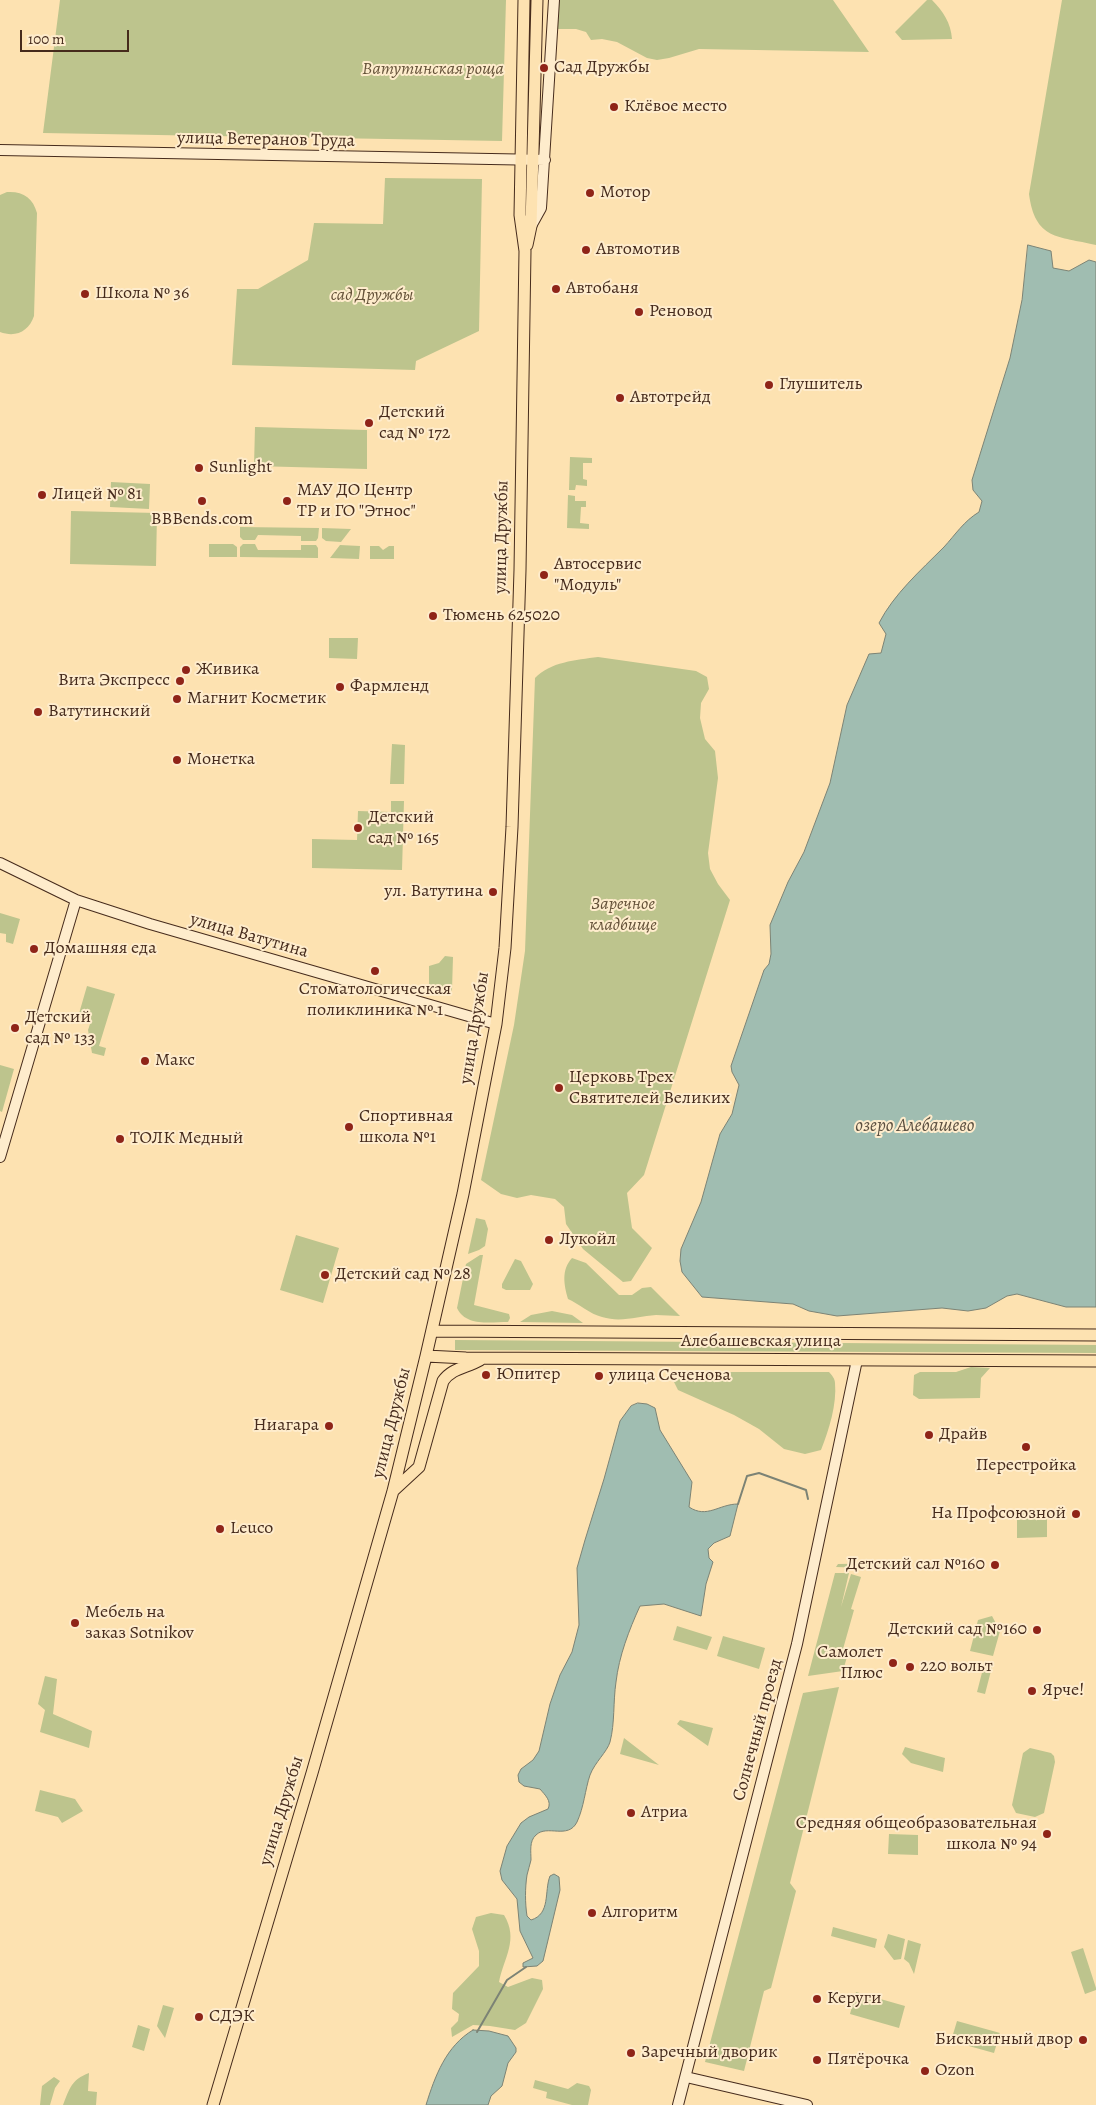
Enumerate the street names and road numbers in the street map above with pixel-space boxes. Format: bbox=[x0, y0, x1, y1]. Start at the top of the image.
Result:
street label: улица Ветеранов Труда bbox=[177, 128, 355, 152]
street label: улица Дружбы bbox=[490, 480, 514, 594]
street label: улица Ватутина bbox=[187, 909, 311, 963]
street label: улица Дружбы bbox=[455, 970, 495, 1086]
street label: Алебашевская улица bbox=[681, 1331, 841, 1353]
street label: улица Дружбы bbox=[368, 1365, 416, 1481]
street label: Солнечный проезд bbox=[729, 1656, 787, 1804]
street label: улица Дружбы bbox=[255, 1754, 309, 1868]

